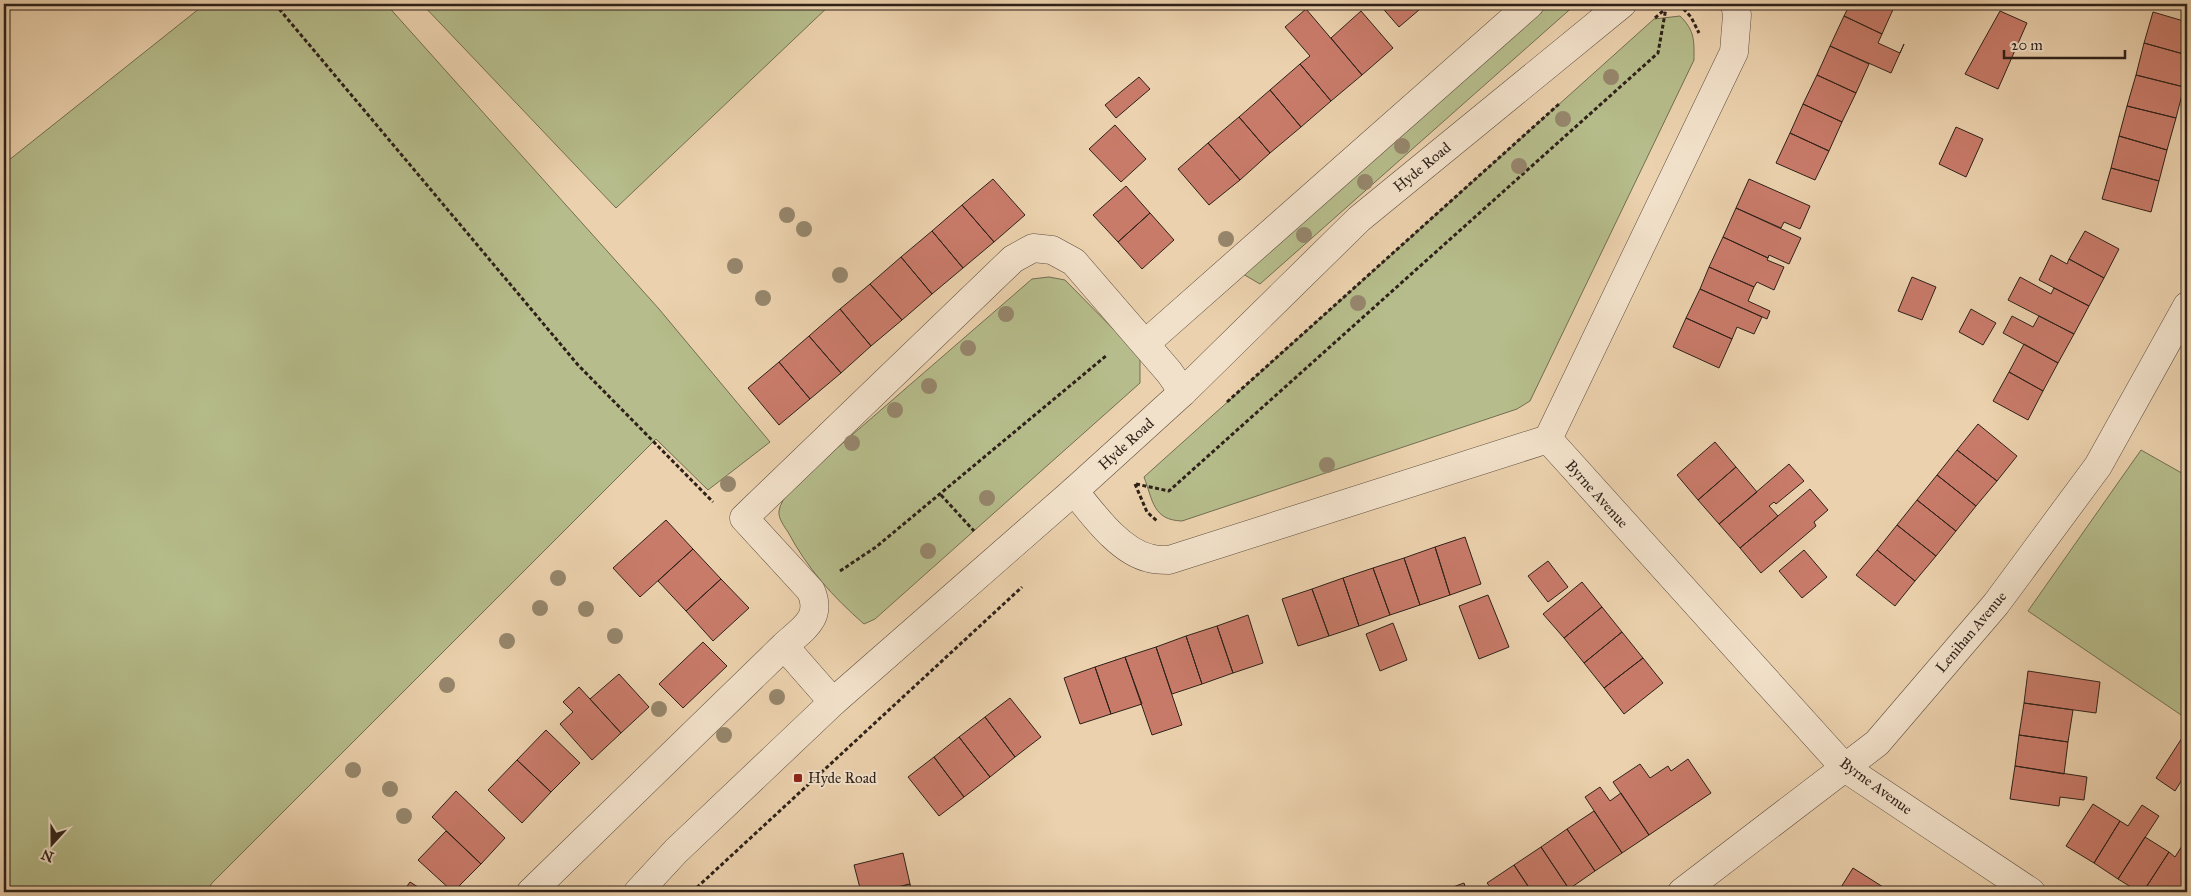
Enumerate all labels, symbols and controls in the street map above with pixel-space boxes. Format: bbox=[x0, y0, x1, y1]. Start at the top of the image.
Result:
scale bar bbox=[2004, 28, 2125, 60]
text: 20 m bbox=[2011, 36, 2043, 54]
street label: Hyde Road bbox=[1390, 138, 1455, 196]
street label: Hyde Road bbox=[1095, 414, 1158, 474]
street label: Byrne Avenue bbox=[1562, 456, 1632, 532]
street label: Lenihan Avenue bbox=[1932, 588, 2010, 676]
street label: Byrne Avenue bbox=[1836, 754, 1916, 818]
place label: Hyde Road bbox=[808, 769, 877, 787]
marker: Hyde Road bbox=[792, 772, 804, 784]
north arrow bbox=[28, 818, 78, 868]
text: N bbox=[39, 846, 56, 866]

